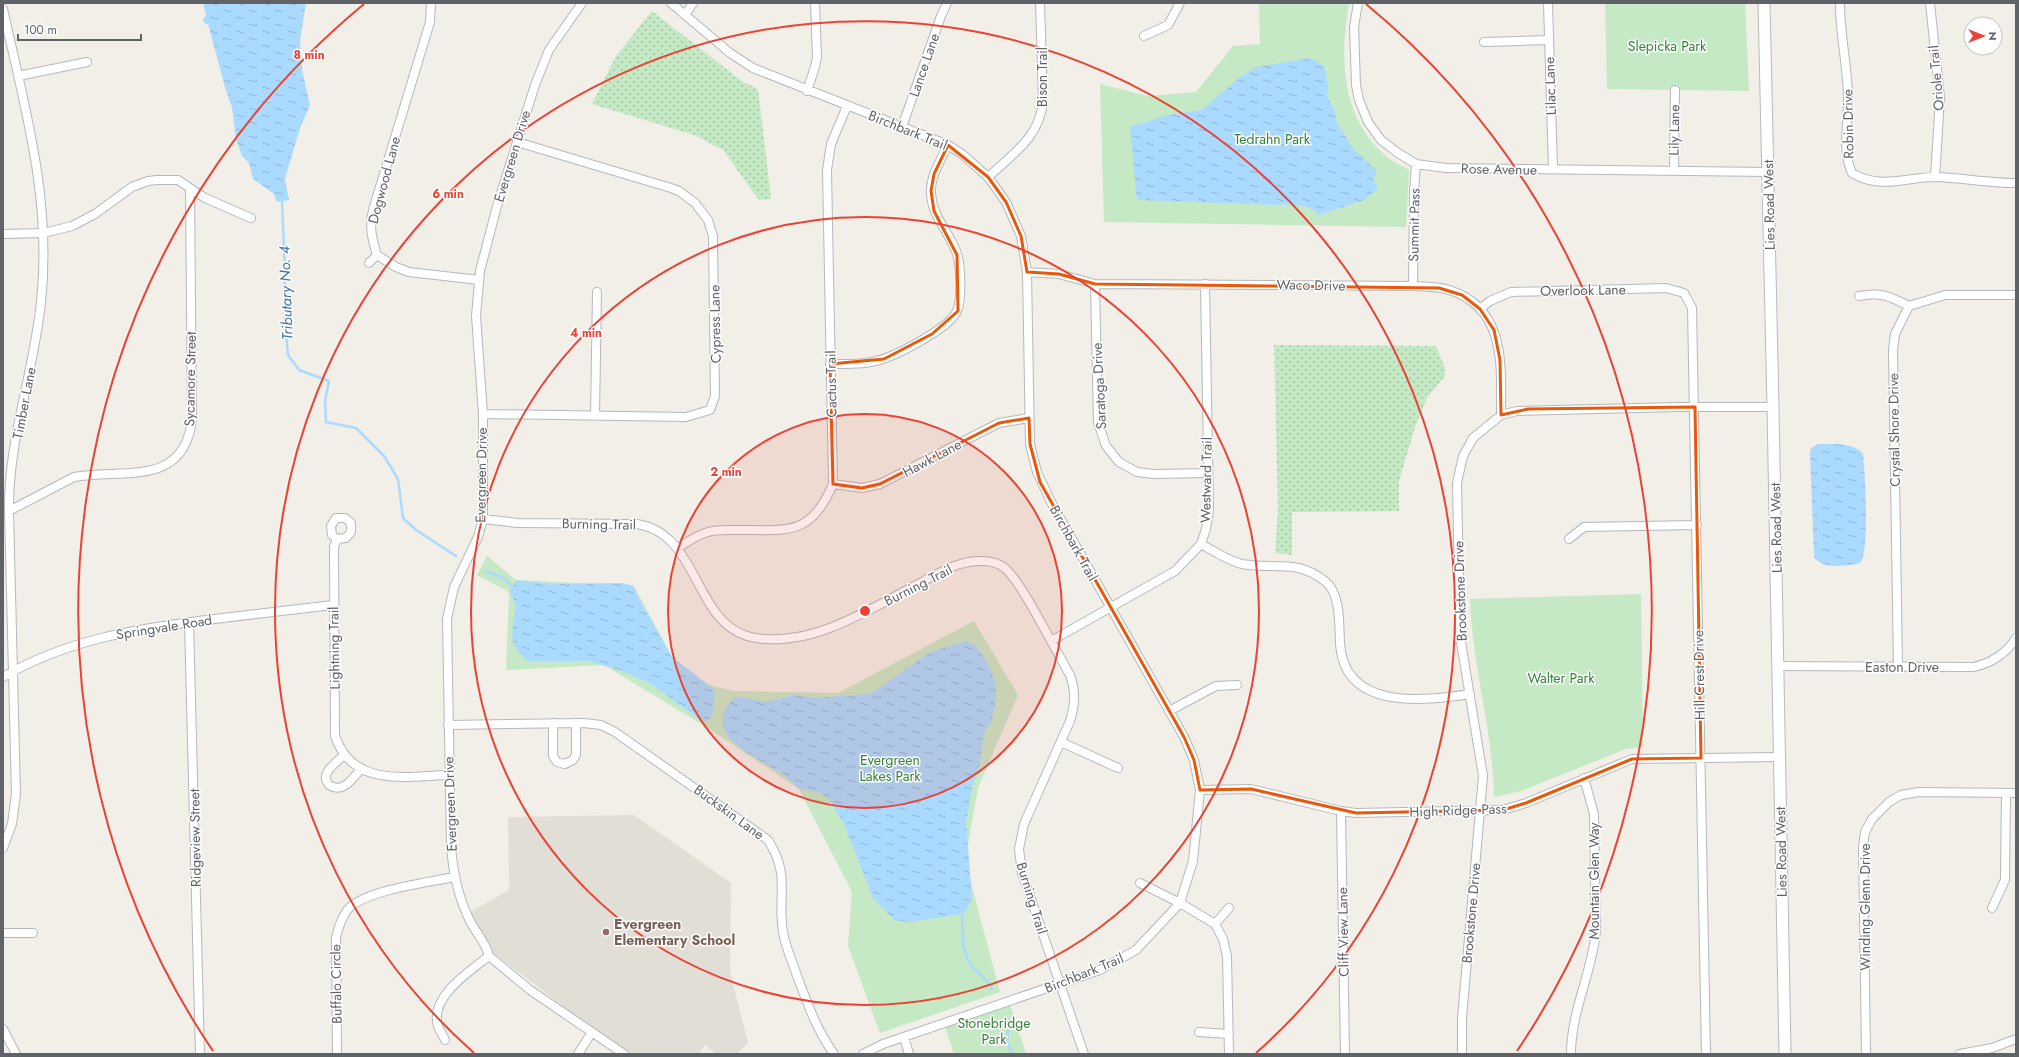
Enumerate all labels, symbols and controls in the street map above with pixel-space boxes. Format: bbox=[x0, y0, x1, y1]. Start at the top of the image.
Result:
scale bar bbox=[18, 16, 141, 42]
north arrow bbox=[1963, 16, 2003, 56]
text: 100 m bbox=[24, 21, 57, 39]
street label: Lance Lane bbox=[904, 30, 944, 100]
text: N bbox=[1985, 32, 2001, 40]
park label: Slepicka Park bbox=[1628, 36, 1707, 56]
street label: Oriole Trail bbox=[1923, 44, 1949, 112]
text: 8 min bbox=[293, 46, 325, 64]
street label: Bison Trail bbox=[1032, 47, 1052, 107]
street label: Lilac Lane bbox=[1539, 56, 1561, 116]
street label: Robin Drive bbox=[1837, 89, 1859, 159]
street label: Lily Lane bbox=[1664, 104, 1684, 156]
street label: Birchbark Trail bbox=[865, 105, 951, 155]
street label: Evergreen Drive bbox=[489, 108, 535, 204]
park label: Tedrahn Park bbox=[1234, 129, 1311, 149]
street label: Dogwood Lane bbox=[363, 134, 405, 226]
street label: Rose Avenue bbox=[1461, 158, 1537, 180]
street label: Lies Road West bbox=[1758, 159, 1780, 250]
text: 6 min bbox=[432, 185, 464, 203]
street label: Summit Pass bbox=[1403, 188, 1425, 262]
water label: Tributary No. 4 bbox=[273, 245, 299, 340]
street label: Waco Drive bbox=[1276, 274, 1346, 296]
street label: Overlook Lane bbox=[1540, 279, 1626, 301]
street label: Cypress Lane bbox=[704, 285, 726, 363]
text: 4 min bbox=[570, 324, 602, 342]
street label: Sycamore Street bbox=[179, 331, 201, 427]
street label: Saratoga Drive bbox=[1087, 342, 1111, 430]
street label: Cactus Trail bbox=[820, 350, 842, 418]
street label: Timber Lane bbox=[7, 365, 41, 441]
street label: Crystal Shore Drive bbox=[1883, 373, 1905, 487]
street label: Evergreen Drive bbox=[470, 427, 492, 523]
street label: Hawk Lane bbox=[899, 434, 965, 482]
street label: Westward Trail bbox=[1195, 437, 1217, 523]
text: 2 min bbox=[710, 463, 742, 481]
street label: Lies Road West bbox=[1765, 482, 1787, 573]
street label: Birchbark Trail bbox=[1045, 502, 1103, 584]
street label: Burning Trail bbox=[562, 513, 636, 535]
street label: Brookstone Drive bbox=[1448, 540, 1472, 642]
street label: Burning Trail bbox=[880, 559, 956, 611]
centre of rings bbox=[858, 604, 872, 618]
street label: Lightning Trail bbox=[323, 606, 345, 690]
street label: Springvale Road bbox=[114, 610, 214, 644]
street label: Hill Crest Drive bbox=[1688, 630, 1710, 720]
street label: Easton Drive bbox=[1865, 657, 1939, 677]
park label: Walter Park bbox=[1528, 668, 1595, 688]
park label: Evergreen Lakes Park bbox=[860, 750, 921, 786]
street label: Evergreen Drive bbox=[438, 756, 462, 852]
street label: Buckskin Lane bbox=[690, 780, 768, 844]
street label: Ridgeview Street bbox=[184, 788, 206, 887]
street label: High Ridge Pass bbox=[1409, 798, 1507, 822]
street label: Lies Road West bbox=[1770, 806, 1792, 897]
street label: Mountain Glen Way bbox=[1584, 822, 1604, 940]
street label: Winding Glenn Drive bbox=[1855, 843, 1875, 971]
street label: Burning Trail bbox=[1012, 860, 1052, 936]
street label: Brookstone Drive bbox=[1457, 862, 1485, 964]
street label: Cliff View Lane bbox=[1332, 887, 1354, 977]
place label: Evergreen Elementary School bbox=[614, 914, 735, 950]
marker: Evergreen Elementary School bbox=[601, 927, 611, 937]
street label: Buffalo Circle bbox=[325, 944, 347, 1024]
street label: Birchbark Trail bbox=[1041, 948, 1127, 998]
park label: Stonebridge Park bbox=[958, 1013, 1030, 1049]

